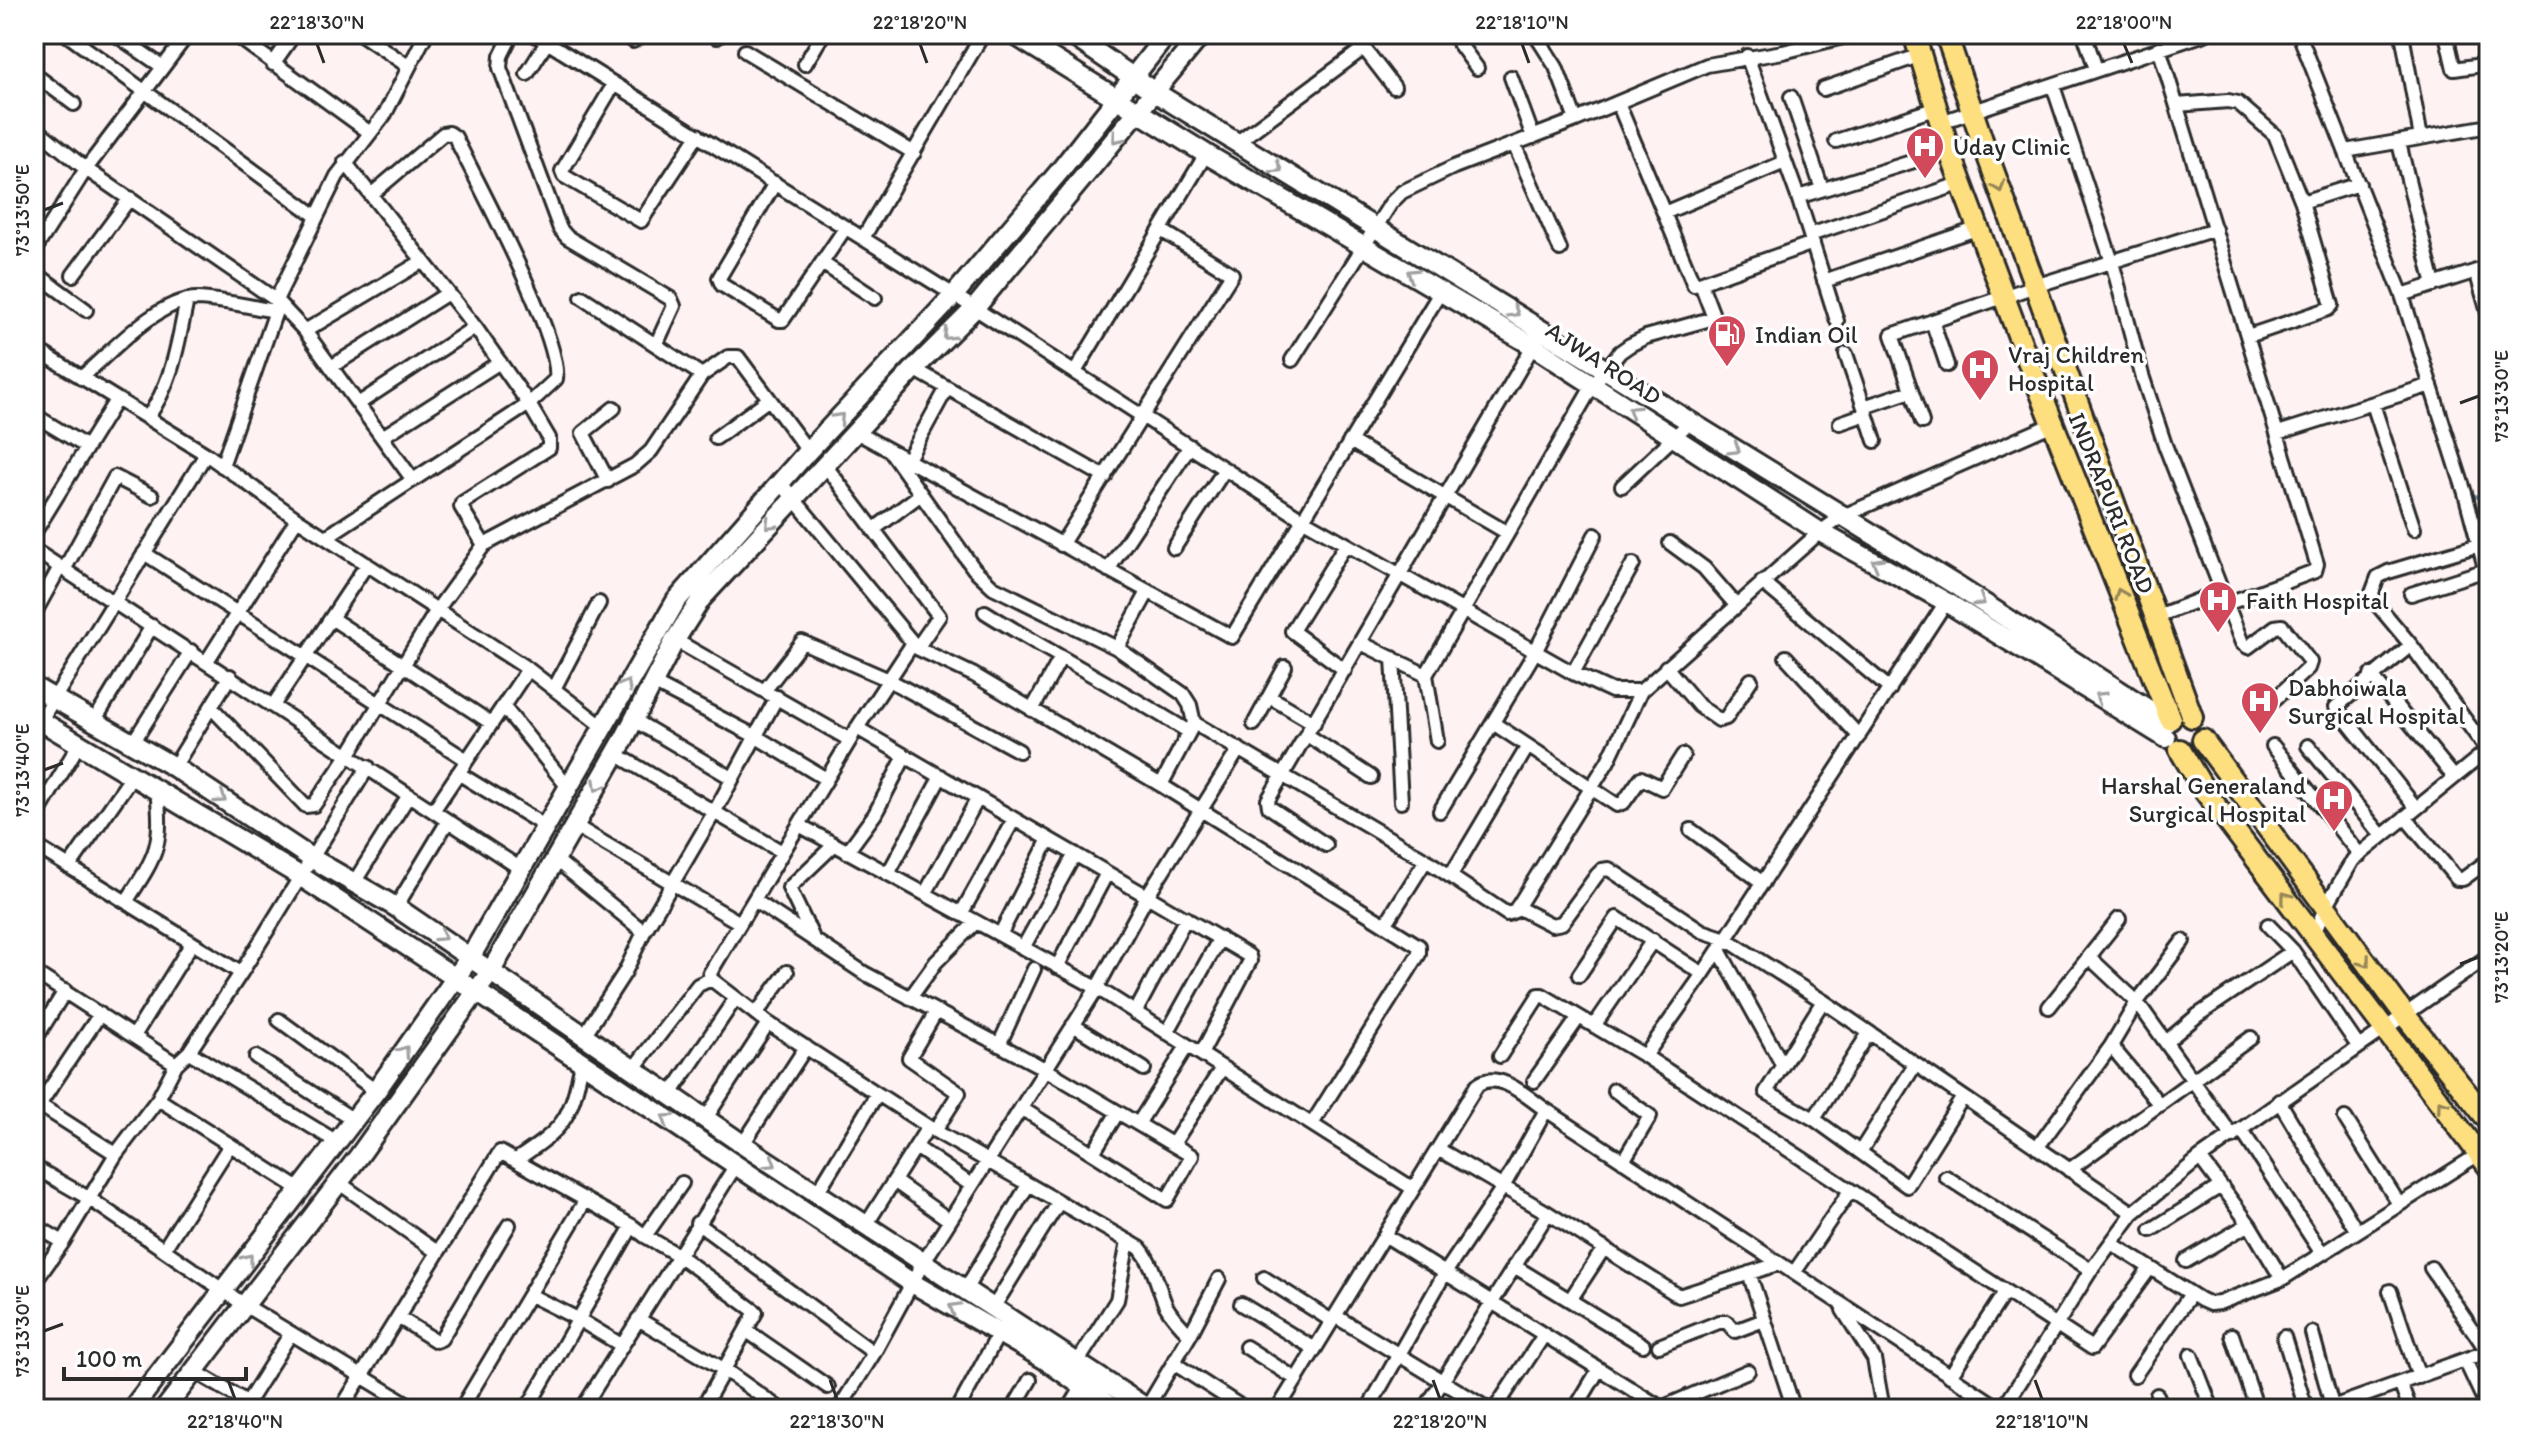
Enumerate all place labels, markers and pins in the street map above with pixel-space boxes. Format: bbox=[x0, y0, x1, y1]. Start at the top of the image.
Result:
hospital icon: Uday Clinic bbox=[1904, 125, 1946, 180]
place label: Uday Clinic bbox=[1953, 132, 2070, 161]
fuel station icon: Indian Oil bbox=[1706, 313, 1748, 368]
place label: Indian Oil bbox=[1755, 320, 1858, 349]
place label: Vraj Children Hospital bbox=[2008, 340, 2145, 397]
hospital icon: Vraj Children Hospital bbox=[1959, 347, 2001, 402]
hospital icon: Faith Hospital bbox=[2197, 579, 2239, 634]
place label: Faith Hospital bbox=[2246, 586, 2389, 615]
place label: Dabhoiwala Surgical Hospital bbox=[2288, 673, 2465, 730]
hospital icon: Dabhoiwala Surgical Hospital bbox=[2239, 680, 2281, 735]
place label: Harshal Generaland Surgical Hospital bbox=[2101, 771, 2306, 828]
hospital icon: Harshal Generaland Surgical Hospital bbox=[2313, 778, 2355, 833]

